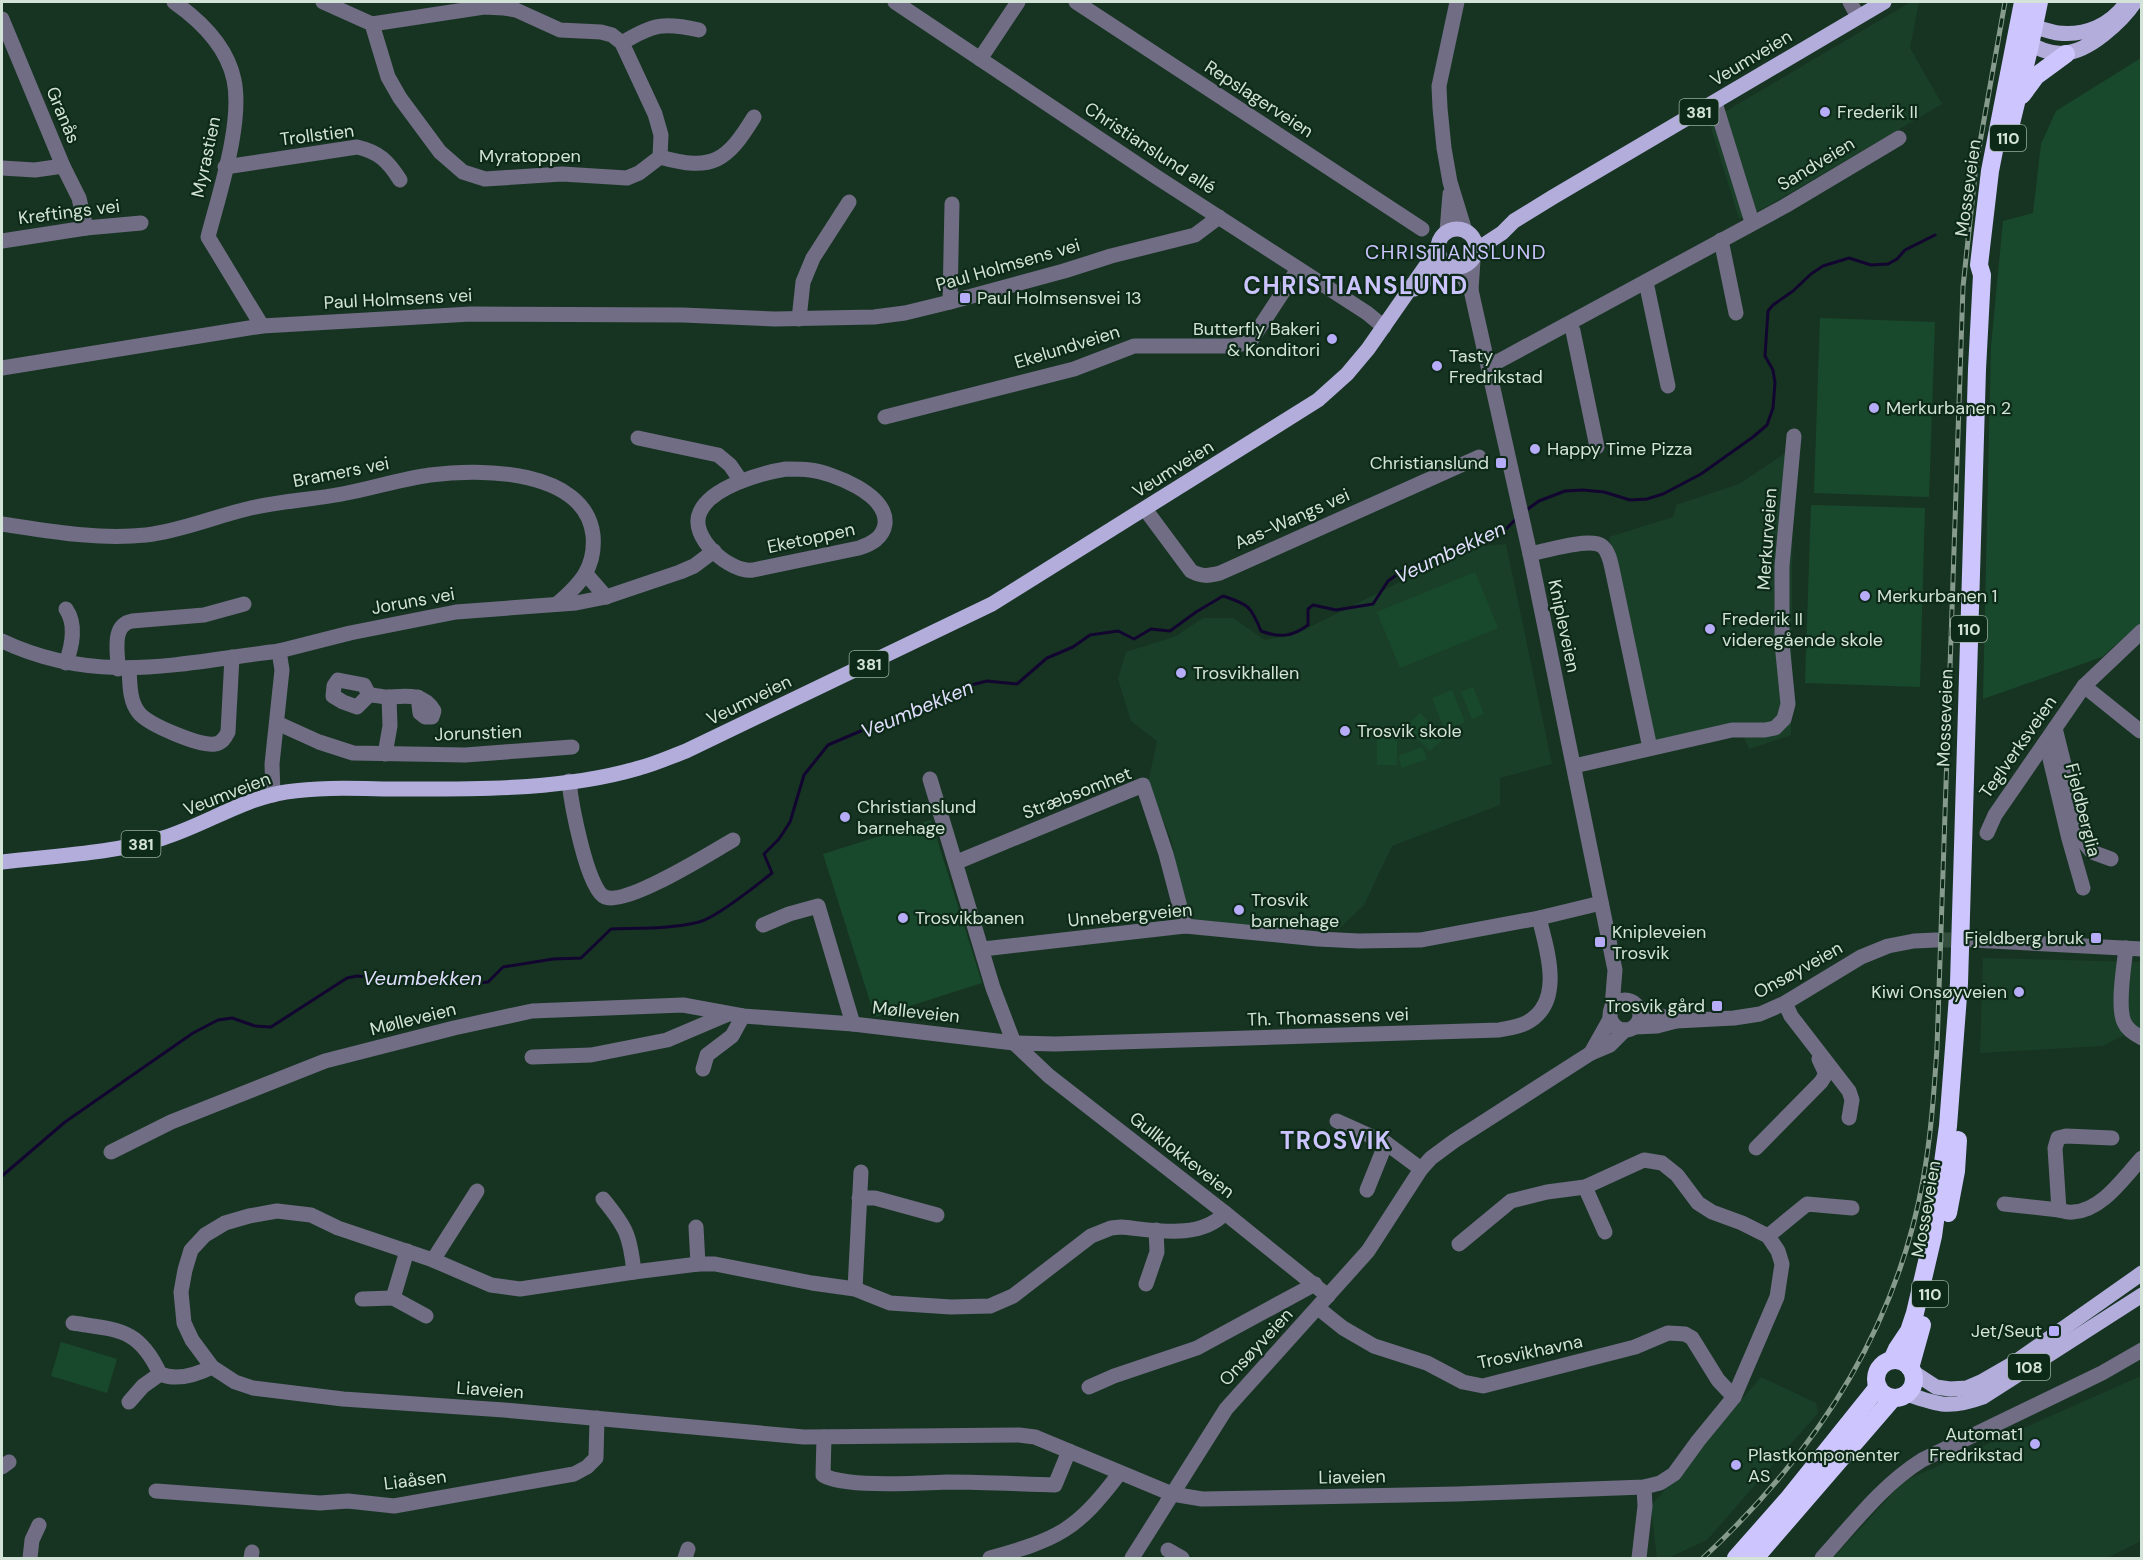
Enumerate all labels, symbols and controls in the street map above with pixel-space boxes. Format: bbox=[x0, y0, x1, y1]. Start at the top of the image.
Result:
street label: Veumveien bbox=[1706, 24, 1796, 92]
street label: Repslagerveien bbox=[1200, 55, 1318, 143]
street label: Granås bbox=[40, 83, 86, 147]
street label: Christianslund allé bbox=[1080, 96, 1220, 200]
road number: 381 bbox=[1680, 99, 1718, 125]
place label: Frederik II bbox=[1837, 100, 1918, 124]
marker: Frederik II bbox=[1818, 105, 1832, 119]
street label: Myrastien bbox=[186, 114, 226, 200]
street label: Trollstien bbox=[278, 119, 356, 151]
road number: 110 bbox=[1990, 125, 2026, 151]
street label: Sandveien bbox=[1773, 132, 1859, 196]
street label: Mosseveien bbox=[1949, 138, 1987, 238]
street label: Myratoppen bbox=[479, 144, 581, 168]
street label: Kreftings vei bbox=[17, 194, 121, 230]
street label: Paul Holmsens vei bbox=[933, 233, 1083, 297]
district label: CHRISTIANSLUND bbox=[1365, 239, 1547, 265]
district label: CHRISTIANSLUND bbox=[1243, 270, 1469, 301]
street label: Paul Holmsens vei bbox=[323, 283, 473, 315]
place label: Paul Holmsensvei 13 bbox=[977, 286, 1142, 310]
marker: Paul Holmsensvei 13 bbox=[958, 291, 972, 305]
place label: Butterfly Bakeri & Konditori bbox=[1193, 317, 1320, 362]
street label: Ekelundveien bbox=[1011, 320, 1123, 374]
marker: Butterfly Bakeri & Konditori bbox=[1325, 332, 1339, 346]
place label: Tasty Fredrikstad bbox=[1449, 344, 1543, 389]
marker: Tasty Fredrikstad bbox=[1430, 359, 1444, 373]
place label: Merkurbanen 2 bbox=[1886, 396, 2011, 420]
marker: Merkurbanen 2 bbox=[1867, 401, 1881, 415]
street label: Veumveien bbox=[1128, 435, 1218, 503]
place label: Happy Time Pizza bbox=[1547, 437, 1692, 461]
marker: Happy Time Pizza bbox=[1528, 442, 1542, 456]
street label: Bramers vei bbox=[291, 451, 391, 493]
place label: Christianslund bbox=[1370, 451, 1489, 475]
marker: Christianslund bbox=[1494, 456, 1508, 470]
street label: Aas-Wangs vei bbox=[1231, 483, 1353, 555]
street label: Merkurveien bbox=[1751, 487, 1783, 591]
water label: Veumbekken bbox=[1390, 515, 1510, 589]
street label: Eketoppen bbox=[765, 517, 857, 559]
street label: Knipleveien bbox=[1542, 577, 1586, 675]
street label: Joruns vei bbox=[369, 582, 457, 620]
place label: Merkurbanen 1 bbox=[1877, 584, 1997, 608]
marker: Merkurbanen 1 bbox=[1858, 589, 1872, 603]
place label: Frederik II videregående skole bbox=[1722, 607, 1883, 652]
road number: 110 bbox=[1951, 616, 1987, 642]
marker: Frederik II videregående skole bbox=[1703, 622, 1717, 636]
road number: 381 bbox=[850, 651, 888, 677]
place label: Trosvikhallen bbox=[1193, 661, 1299, 685]
marker: Trosvikhallen bbox=[1174, 666, 1188, 680]
street label: Veumveien bbox=[703, 669, 795, 731]
street label: Mosseveien bbox=[1931, 669, 1959, 767]
water label: Veumbekken bbox=[857, 674, 977, 744]
street label: Teglverksveien bbox=[1974, 691, 2062, 803]
street label: Jorunstien bbox=[434, 719, 522, 747]
place label: Trosvik skole bbox=[1357, 719, 1462, 743]
marker: Trosvik skole bbox=[1338, 724, 1352, 738]
street label: Stræbsomhet bbox=[1019, 761, 1135, 825]
street label: Fjeldberglia bbox=[2060, 761, 2106, 859]
street label: Veumveien bbox=[180, 766, 274, 822]
place label: Christianslund barnehage bbox=[857, 795, 976, 840]
marker: Christianslund barnehage bbox=[838, 810, 852, 824]
road number: 381 bbox=[122, 831, 160, 857]
place label: Trosvik barnehage bbox=[1251, 888, 1339, 933]
street label: Unnebergveien bbox=[1067, 898, 1193, 932]
marker: Trosvik barnehage bbox=[1232, 903, 1246, 917]
place label: Trosvikbanen bbox=[915, 906, 1024, 930]
marker: Trosvikbanen bbox=[896, 911, 910, 925]
place label: Knipleveien Trosvik bbox=[1612, 920, 1706, 965]
place label: Fjeldberg bruk bbox=[1964, 926, 2084, 950]
marker: Fjeldberg bruk bbox=[2089, 931, 2103, 945]
marker: Knipleveien Trosvik bbox=[1593, 935, 1607, 949]
street label: Onsøyveien bbox=[1749, 936, 1847, 1004]
water label: Veumbekken bbox=[362, 965, 482, 991]
place label: Kiwi Onsøyveien bbox=[1871, 980, 2007, 1004]
marker: Kiwi Onsøyveien bbox=[2012, 985, 2026, 999]
place label: Trosvik gård bbox=[1605, 994, 1705, 1018]
street label: Mølleveien bbox=[871, 995, 961, 1029]
street label: Mølleveien bbox=[367, 997, 459, 1041]
marker: Trosvik gård bbox=[1710, 999, 1724, 1013]
street label: Th. Thomassens vei bbox=[1247, 1002, 1409, 1032]
street label: Gullklokkeveien bbox=[1124, 1106, 1240, 1204]
district label: TROSVIK bbox=[1280, 1125, 1392, 1156]
street label: Mosseveien bbox=[1906, 1159, 1946, 1259]
road number: 110 bbox=[1912, 1281, 1948, 1307]
street label: Onsøyveien bbox=[1214, 1303, 1298, 1391]
place label: Jet/Seut bbox=[1971, 1319, 2042, 1343]
marker: Jet/Seut bbox=[2047, 1324, 2061, 1338]
street label: Trosvikhavna bbox=[1475, 1329, 1585, 1375]
road number: 108 bbox=[2008, 1354, 2050, 1380]
street label: Liaveien bbox=[456, 1376, 524, 1404]
place label: Automat1 Fredrikstad bbox=[1929, 1422, 2023, 1467]
marker: Automat1 Fredrikstad bbox=[2028, 1437, 2042, 1451]
place label: Plastkomponenter AS bbox=[1748, 1443, 1900, 1488]
marker: Plastkomponenter AS bbox=[1729, 1458, 1743, 1472]
street label: Liaåsen bbox=[382, 1464, 448, 1496]
street label: Liaveien bbox=[1318, 1464, 1386, 1490]

